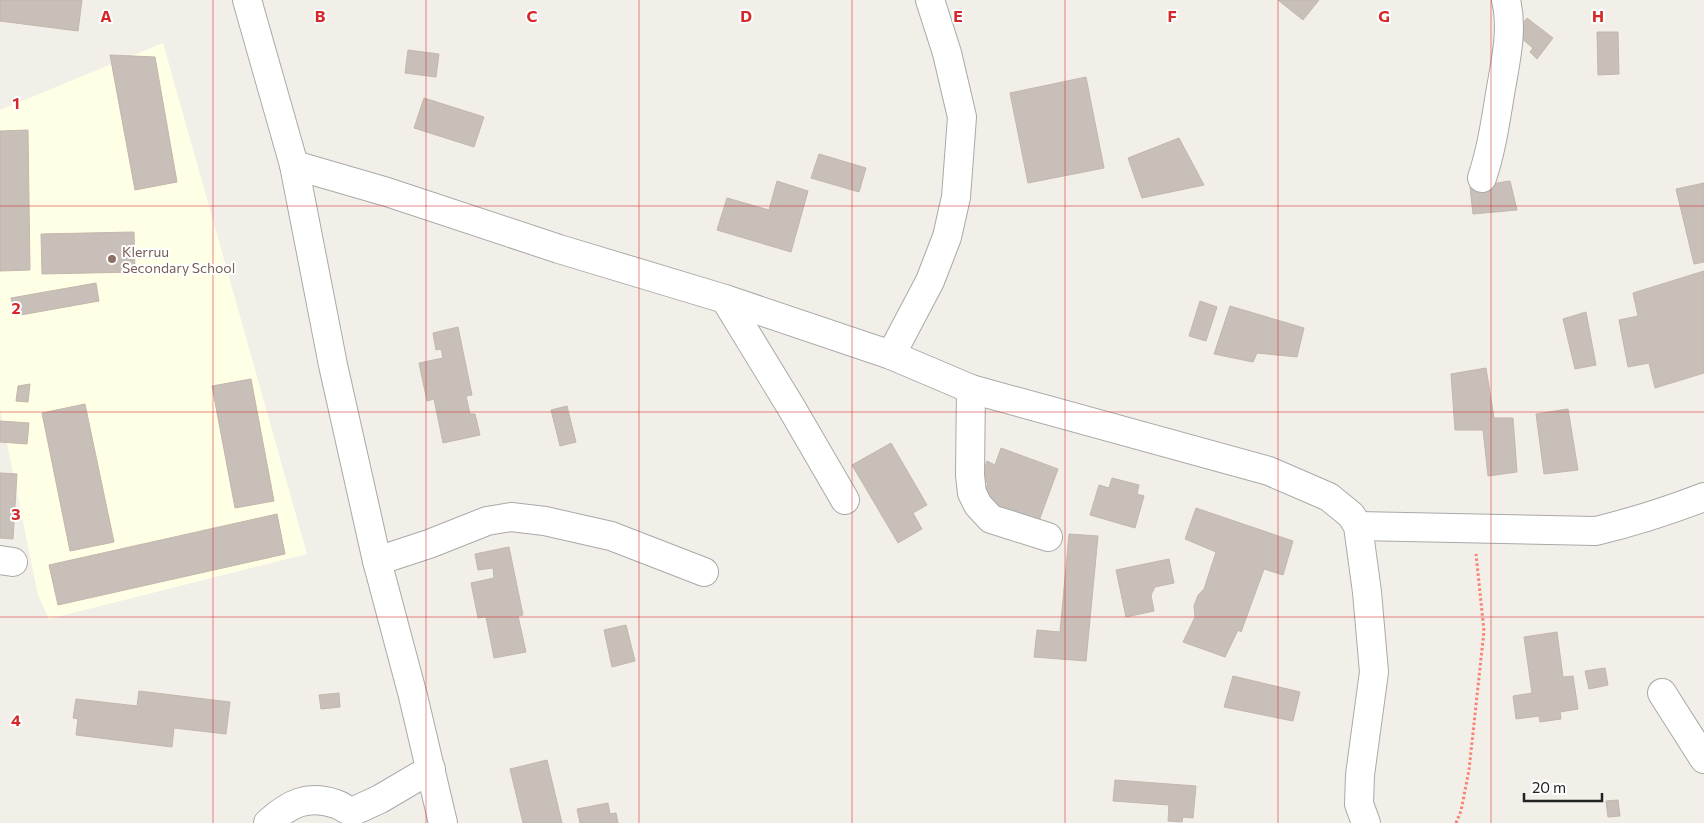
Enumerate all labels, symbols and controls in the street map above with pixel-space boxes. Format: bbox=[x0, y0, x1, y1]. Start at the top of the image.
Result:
text: A bbox=[100, 6, 112, 25]
text: B bbox=[315, 6, 326, 25]
text: C bbox=[527, 6, 538, 25]
text: D bbox=[740, 6, 752, 25]
text: E bbox=[953, 6, 963, 25]
text: F bbox=[1167, 6, 1177, 25]
text: G bbox=[1378, 6, 1390, 25]
text: H bbox=[1592, 6, 1604, 25]
text: 1 bbox=[12, 93, 20, 112]
place label: Klerruu Secondary School bbox=[122, 243, 235, 276]
marker: Klerruu Secondary School bbox=[106, 253, 118, 265]
text: 2 bbox=[11, 298, 21, 317]
text: 3 bbox=[11, 504, 21, 523]
text: 4 bbox=[11, 710, 21, 729]
scale bar bbox=[1524, 770, 1602, 802]
text: 20 m bbox=[1532, 778, 1566, 796]

